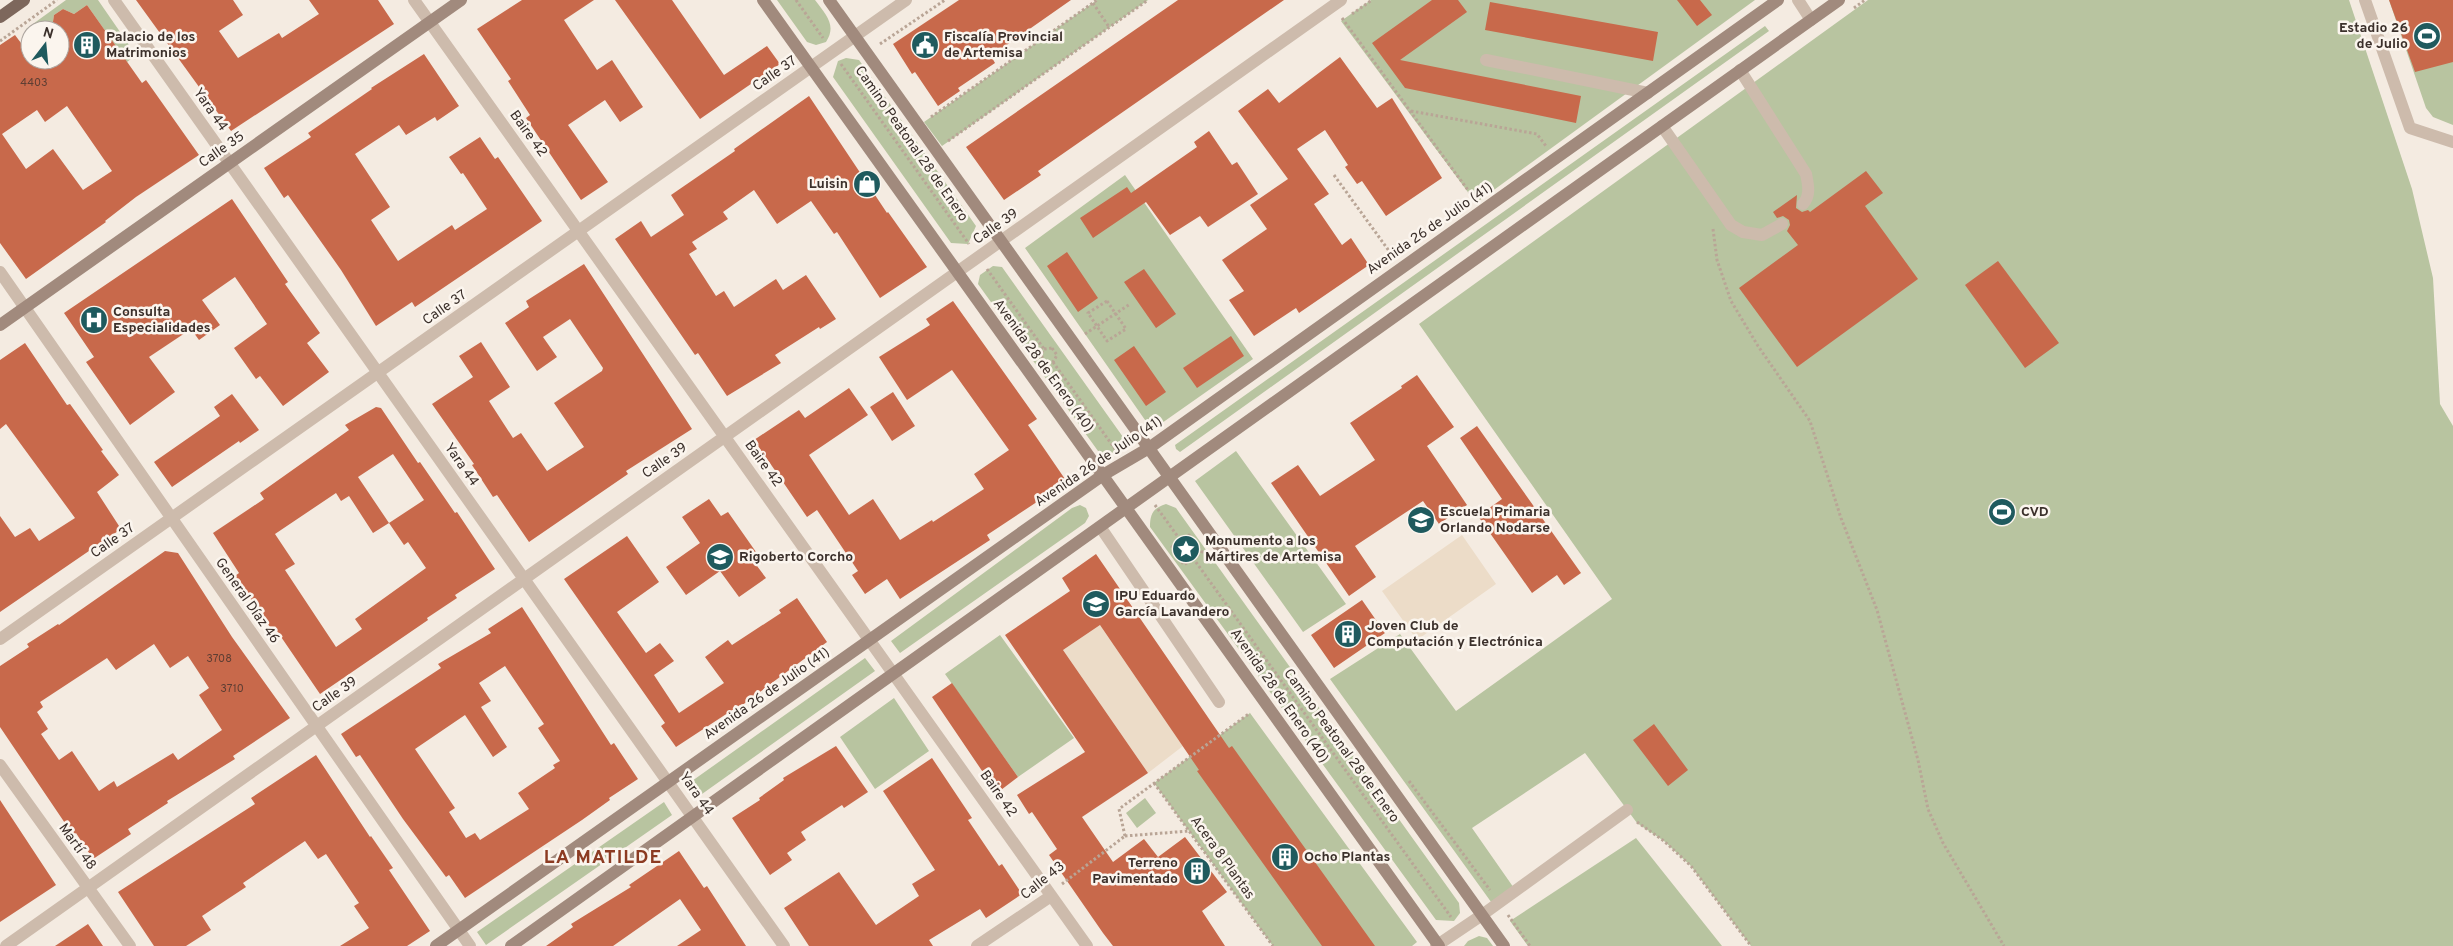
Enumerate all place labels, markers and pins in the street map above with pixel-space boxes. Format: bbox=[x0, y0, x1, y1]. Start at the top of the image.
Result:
place label: Estadio 26 de Julio bbox=[2339, 20, 2408, 53]
sports icon: Estadio 26 de Julio bbox=[2412, 21, 2442, 51]
place label: Palacio de los Matrimonios bbox=[106, 29, 196, 62]
place label: Fiscalía Provincial de Artemisa bbox=[944, 29, 1063, 62]
building icon: Palacio de los Matrimonios bbox=[72, 30, 102, 60]
public building icon: Fiscalía Provincial de Artemisa bbox=[910, 30, 940, 60]
shop icon: Luisin bbox=[852, 169, 882, 199]
place label: Luisin bbox=[809, 176, 848, 193]
place label: Consulta Especialidades bbox=[113, 304, 211, 337]
hospital icon: Consulta Especialidades bbox=[79, 305, 109, 335]
sports icon: CVD bbox=[1987, 497, 2017, 527]
place label: Escuela Primaria Orlando Nodarse bbox=[1440, 504, 1550, 537]
place label: CVD bbox=[2021, 504, 2049, 521]
school or university icon: Escuela Primaria Orlando Nodarse bbox=[1406, 505, 1436, 535]
place label: Monumento a los Mártires de Artemisa bbox=[1205, 533, 1342, 566]
place icon: Monumento a los Mártires de Artemisa bbox=[1171, 534, 1201, 564]
school or university icon: Rigoberto Corcho bbox=[705, 542, 735, 572]
place label: Rigoberto Corcho bbox=[739, 549, 853, 566]
place label: IPU Eduardo García Lavandero bbox=[1115, 588, 1229, 621]
school or university icon: IPU Eduardo García Lavandero bbox=[1081, 589, 1111, 619]
place label: Joven Club de Computación y Electrónica bbox=[1367, 618, 1543, 651]
building icon: Joven Club de Computación y Electrónica bbox=[1333, 619, 1363, 649]
building icon: Ocho Plantas bbox=[1270, 842, 1300, 872]
place label: Ocho Plantas bbox=[1304, 849, 1390, 866]
place label: Terreno Pavimentado bbox=[1092, 855, 1178, 888]
building icon: Terreno Pavimentado bbox=[1182, 856, 1212, 886]

